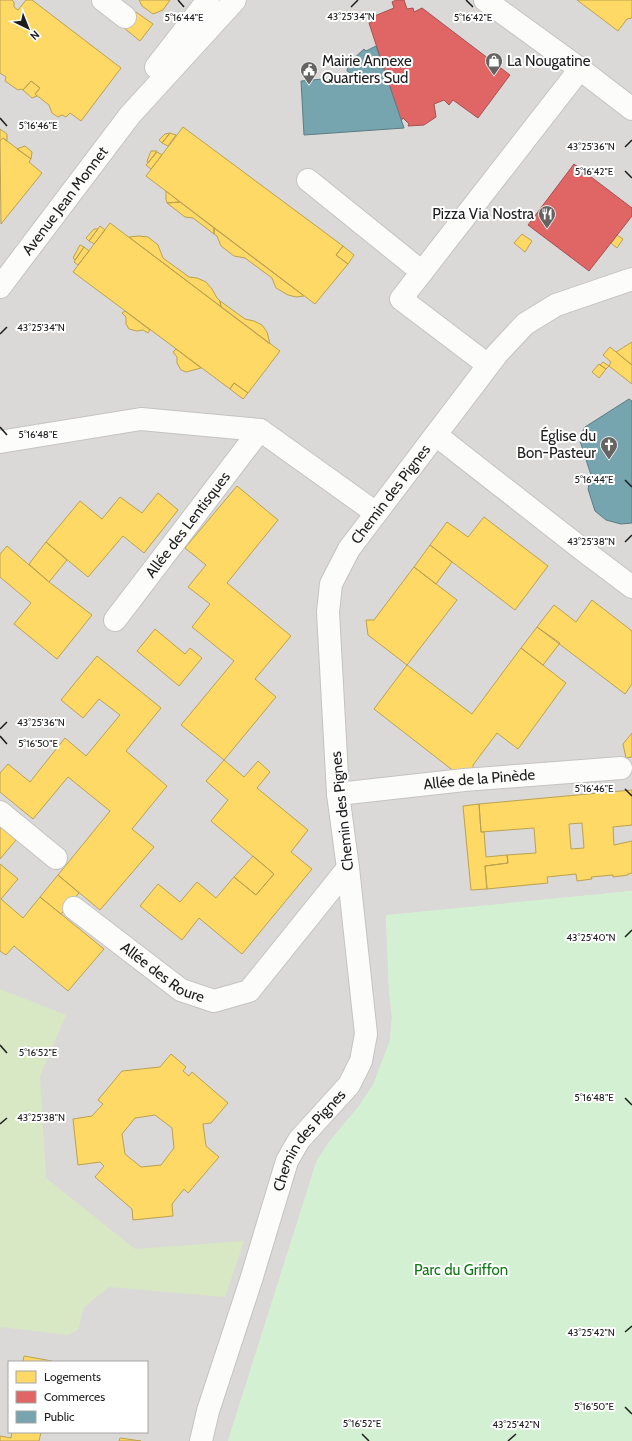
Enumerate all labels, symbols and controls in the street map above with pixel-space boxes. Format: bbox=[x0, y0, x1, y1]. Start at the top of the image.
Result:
north arrow bbox=[8, 8, 48, 48]
text: 43°25'34"N bbox=[327, 10, 375, 23]
text: 5°16'44"E bbox=[165, 11, 204, 24]
text: 5°16'42"E bbox=[454, 11, 493, 24]
text: N bbox=[27, 28, 42, 43]
shop icon: La Nougatine bbox=[484, 51, 504, 76]
place label: Mairie Annexe Quartiers Sud bbox=[322, 52, 412, 87]
place label: La Nougatine bbox=[507, 52, 591, 70]
public building icon: Mairie Annexe Quartiers Sud bbox=[299, 60, 319, 85]
text: 5°16'46"E bbox=[18, 119, 58, 132]
text: 43°25'36"N bbox=[567, 140, 615, 153]
street label: Avenue Jean Monnet bbox=[18, 143, 112, 259]
text: 5°16'42"E bbox=[575, 165, 614, 178]
restaurant icon: Pizza Via Nostra bbox=[537, 204, 557, 229]
place label: Pizza Via Nostra bbox=[432, 205, 535, 223]
text: 43°25'34"N bbox=[17, 321, 65, 334]
place label: Église du Bon-Pasteur bbox=[517, 426, 596, 462]
text: 5°16'48"E bbox=[18, 428, 58, 441]
church icon: Église du Bon-Pasteur bbox=[599, 435, 619, 460]
street label: Chemin des Pignes bbox=[347, 441, 434, 548]
street label: Allée des Lentisques bbox=[142, 468, 234, 581]
text: 5°16'44"E bbox=[575, 473, 614, 486]
text: 43°25'38"N bbox=[567, 535, 615, 548]
text: 43°25'36"N bbox=[17, 716, 65, 729]
text: 5°16'50"E bbox=[18, 737, 59, 750]
street label: Chemin des Pignes bbox=[327, 750, 357, 872]
street label: Allée de la Pinède bbox=[422, 766, 536, 793]
text: 5°16'46"E bbox=[574, 782, 614, 795]
text: 43°25'40"N bbox=[566, 931, 616, 944]
street label: Allée des Roure bbox=[117, 938, 207, 1006]
text: 5°16'52"E bbox=[19, 1046, 58, 1059]
street label: Chemin des Pignes bbox=[269, 1086, 349, 1193]
text: 5°16'48"E bbox=[574, 1091, 614, 1104]
text: 43°25'38"N bbox=[17, 1111, 65, 1124]
park label: Parc du Griffon bbox=[414, 1261, 508, 1279]
text: 43°25'42"N bbox=[567, 1326, 615, 1339]
legend bbox=[8, 1361, 148, 1433]
text: Logements bbox=[44, 1369, 101, 1384]
text: Commerces bbox=[44, 1389, 105, 1404]
text: 5°16'50"E bbox=[574, 1400, 615, 1413]
text: Public bbox=[44, 1409, 75, 1424]
text: 5°16'52"E bbox=[343, 1417, 382, 1430]
text: 43°25'42"N bbox=[492, 1418, 540, 1431]

